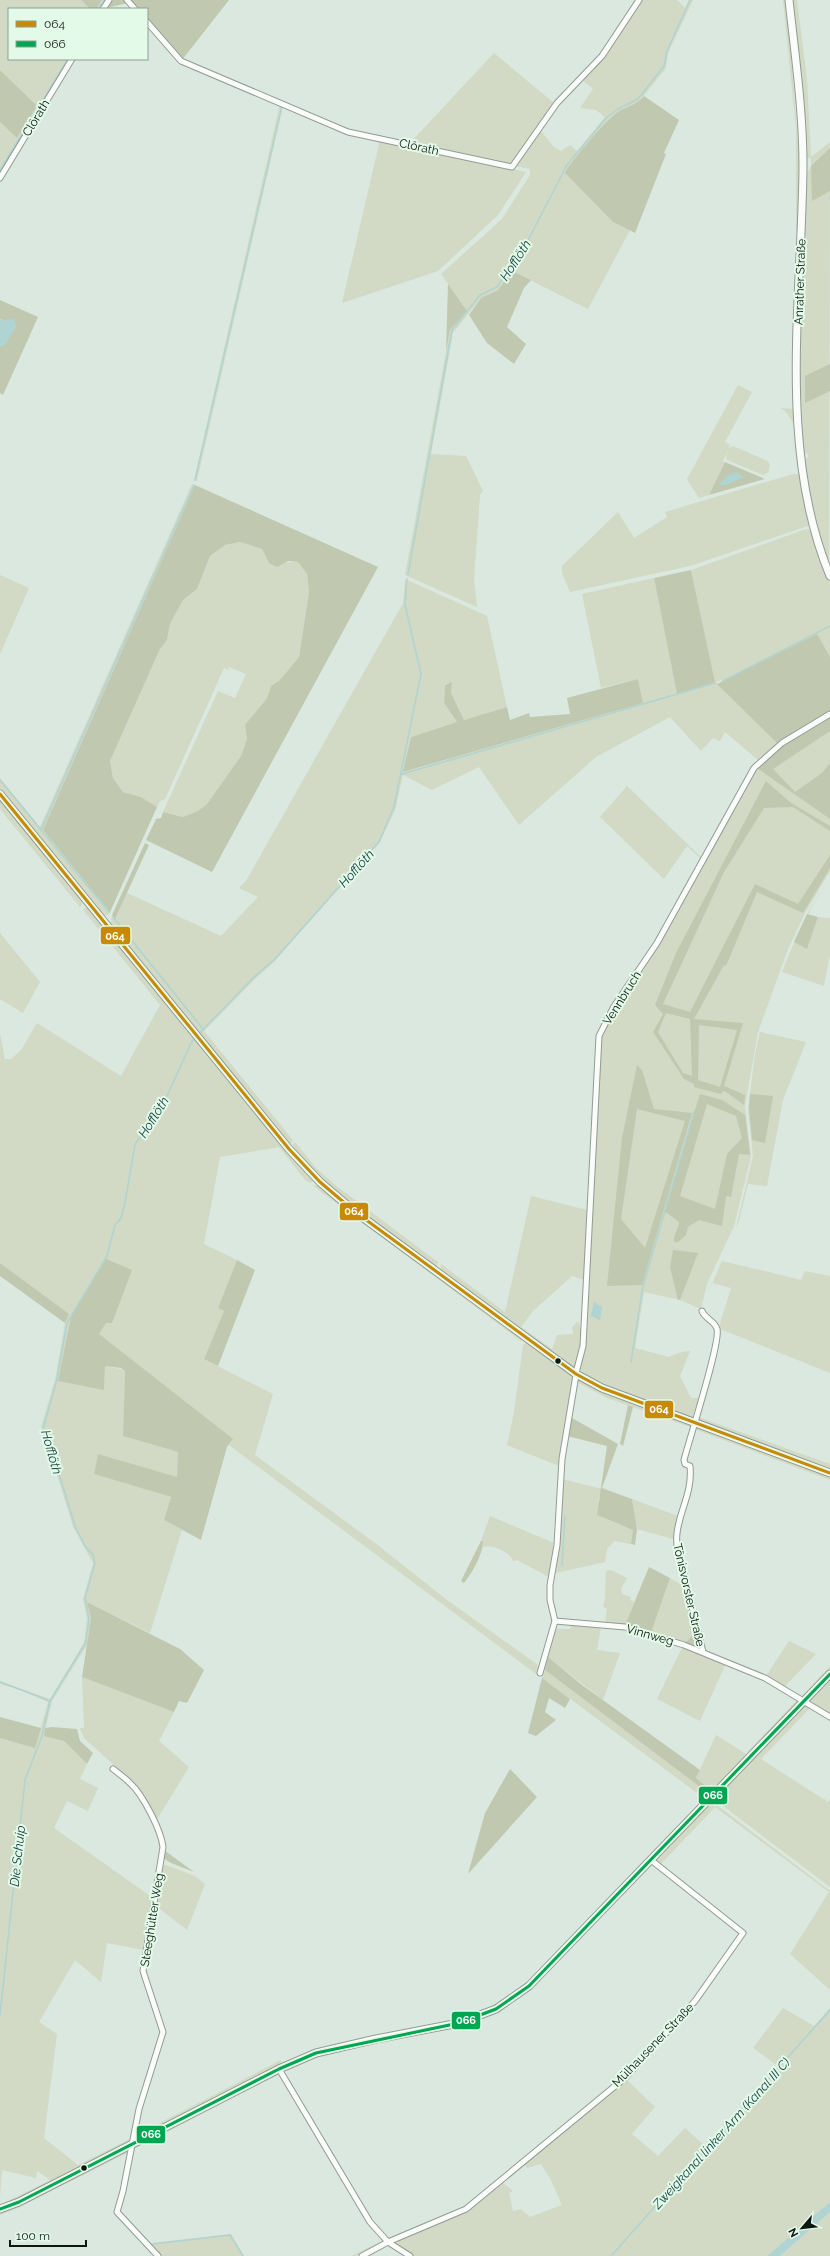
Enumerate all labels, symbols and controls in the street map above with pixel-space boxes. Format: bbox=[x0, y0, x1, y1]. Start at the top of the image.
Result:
legend bbox=[8, 8, 148, 60]
text: 064 bbox=[44, 17, 66, 31]
text: 066 bbox=[44, 37, 66, 51]
street label: Clörath bbox=[20, 97, 52, 139]
street label: Clörath bbox=[398, 136, 440, 158]
water label: Hofflöth bbox=[497, 237, 534, 283]
street label: Anrather Straße bbox=[791, 239, 809, 325]
water label: Hofflöth bbox=[336, 846, 377, 890]
line badge: 064 bbox=[100, 926, 131, 945]
text: 064 bbox=[105, 930, 125, 943]
street label: Vennbruch bbox=[600, 969, 644, 1027]
water label: Hofflöth bbox=[135, 1094, 172, 1140]
line badge: 064 bbox=[339, 1202, 369, 1221]
text: 064 bbox=[344, 1205, 364, 1218]
unlabelled marker bbox=[553, 1356, 563, 1366]
line badge: 064 bbox=[644, 1400, 674, 1419]
text: 064 bbox=[649, 1403, 669, 1416]
water label: Hofflöth bbox=[38, 1428, 65, 1476]
street label: Tönisvorster Straße bbox=[670, 1542, 708, 1648]
street label: Vinnweg bbox=[625, 1622, 675, 1648]
line badge: 066 bbox=[698, 1786, 728, 1805]
text: 066 bbox=[703, 1789, 723, 1802]
water label: Die Schuip bbox=[7, 1824, 28, 1887]
street label: Steeghütter Weg bbox=[138, 1872, 166, 1968]
street label: Mülhausener Straße bbox=[609, 2000, 697, 2090]
line badge: 066 bbox=[451, 2011, 481, 2030]
text: 066 bbox=[456, 2014, 476, 2027]
water label: Zweigkanal linker Arm (Kanal III C) bbox=[649, 2054, 793, 2213]
line badge: 066 bbox=[136, 2125, 166, 2144]
text: 066 bbox=[141, 2128, 161, 2141]
unlabelled marker bbox=[79, 2163, 89, 2173]
north arrow bbox=[782, 2208, 822, 2248]
scale bar bbox=[10, 2222, 86, 2248]
text: N bbox=[786, 2226, 801, 2239]
text: 100 m bbox=[16, 2229, 50, 2243]

